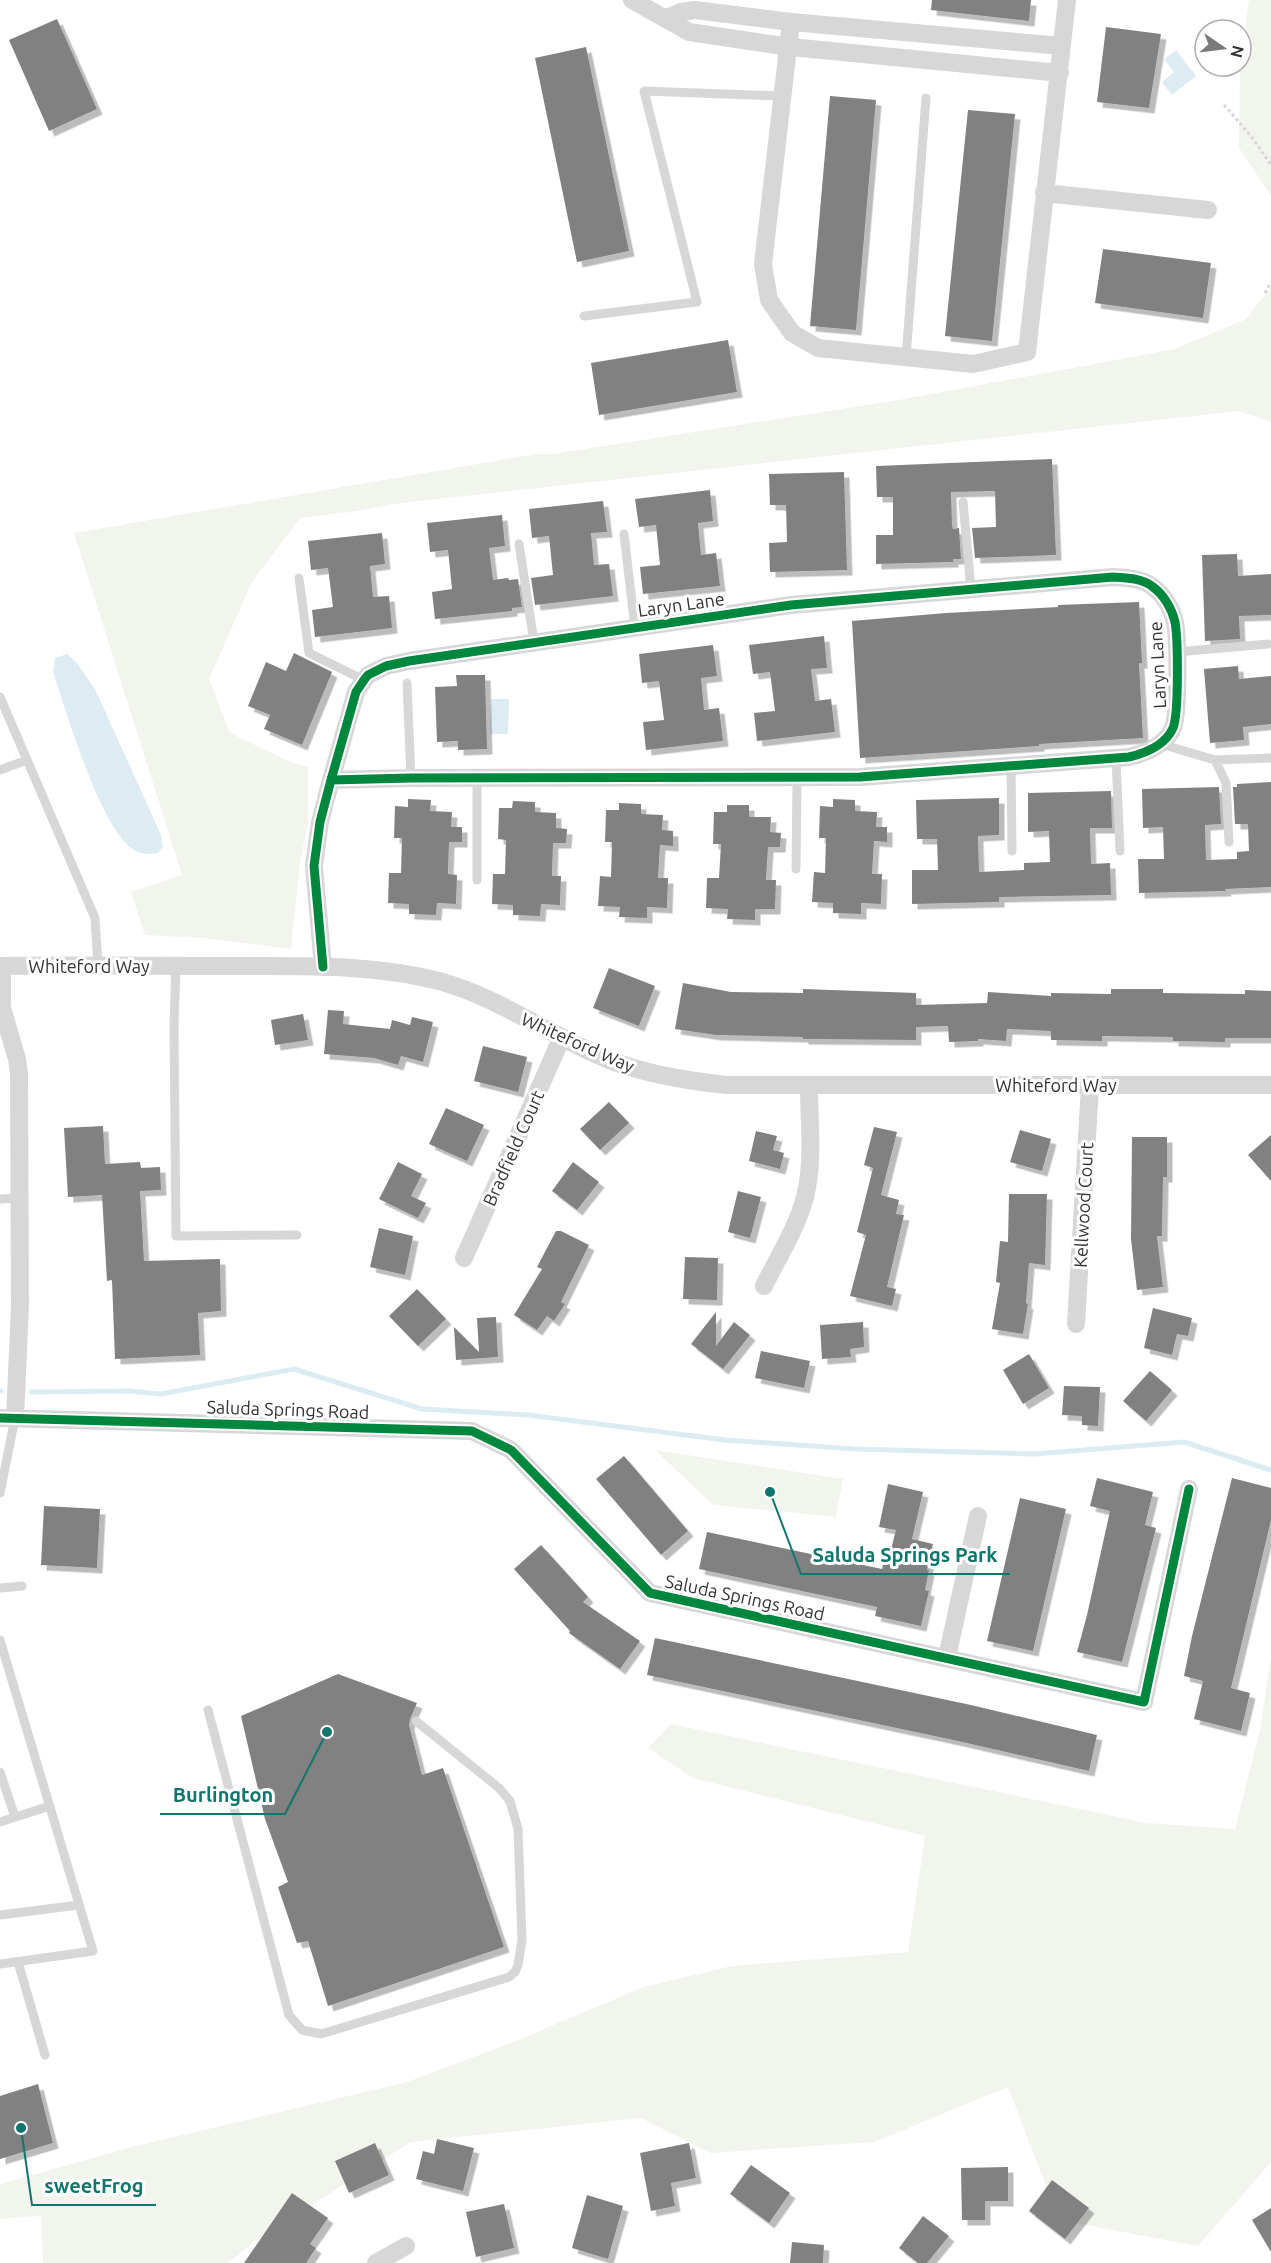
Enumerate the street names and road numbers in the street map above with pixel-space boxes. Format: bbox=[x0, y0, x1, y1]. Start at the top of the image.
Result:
street label: Laryn Lane bbox=[636, 588, 726, 620]
street label: Laryn Lane bbox=[1145, 621, 1169, 709]
street label: Whiteford Way bbox=[28, 956, 150, 976]
street label: Whiteford Way bbox=[519, 1008, 638, 1076]
street label: Whiteford Way bbox=[995, 1075, 1117, 1095]
street label: Bradfield Court bbox=[479, 1087, 547, 1209]
street label: Kellwood Court bbox=[1070, 1142, 1096, 1268]
street label: Saluda Springs Road bbox=[206, 1396, 370, 1422]
street label: Saluda Springs Road bbox=[663, 1570, 827, 1624]

